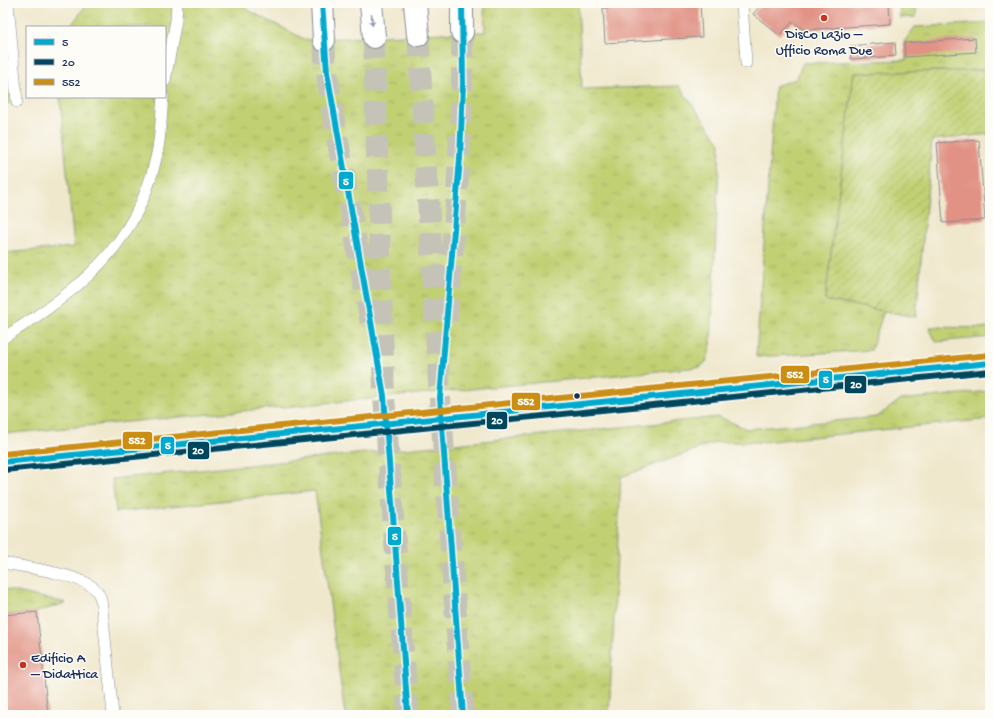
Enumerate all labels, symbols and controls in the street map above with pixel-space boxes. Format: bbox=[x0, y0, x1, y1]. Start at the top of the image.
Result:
marker: DisCo Lazio – Ufficio Roma Due bbox=[819, 13, 829, 23]
one-way arrow bbox=[369, 14, 376, 26]
legend bbox=[26, 26, 166, 98]
place label: DisCo Lazio – Ufficio Roma Due bbox=[776, 27, 873, 60]
text: 5 bbox=[62, 37, 68, 51]
text: 20 bbox=[62, 57, 75, 71]
text: 552 bbox=[62, 77, 81, 91]
line badge: 5 bbox=[338, 171, 354, 190]
text: 5 bbox=[343, 177, 349, 189]
line badge: 552 bbox=[780, 365, 810, 384]
text: 552 bbox=[787, 370, 804, 382]
line badge: 5 bbox=[818, 370, 833, 389]
text: 5 bbox=[823, 375, 829, 387]
line badge: 20 bbox=[844, 375, 867, 394]
text: 20 bbox=[850, 380, 863, 392]
unlabelled marker bbox=[572, 391, 582, 401]
line badge: 552 bbox=[511, 392, 541, 411]
text: 552 bbox=[518, 397, 535, 409]
line badge: 20 bbox=[486, 411, 508, 430]
text: 20 bbox=[491, 416, 504, 428]
line badge: 552 bbox=[122, 431, 153, 450]
text: 552 bbox=[129, 436, 146, 448]
line badge: 5 bbox=[160, 436, 175, 455]
text: 5 bbox=[165, 441, 171, 453]
line badge: 20 bbox=[187, 441, 210, 460]
text: 20 bbox=[192, 446, 205, 458]
line badge: 5 bbox=[387, 526, 402, 546]
text: 5 bbox=[392, 532, 398, 544]
place label: Edificio A – Didattica bbox=[30, 651, 99, 684]
marker: Edificio A – Didattica bbox=[18, 660, 28, 670]

